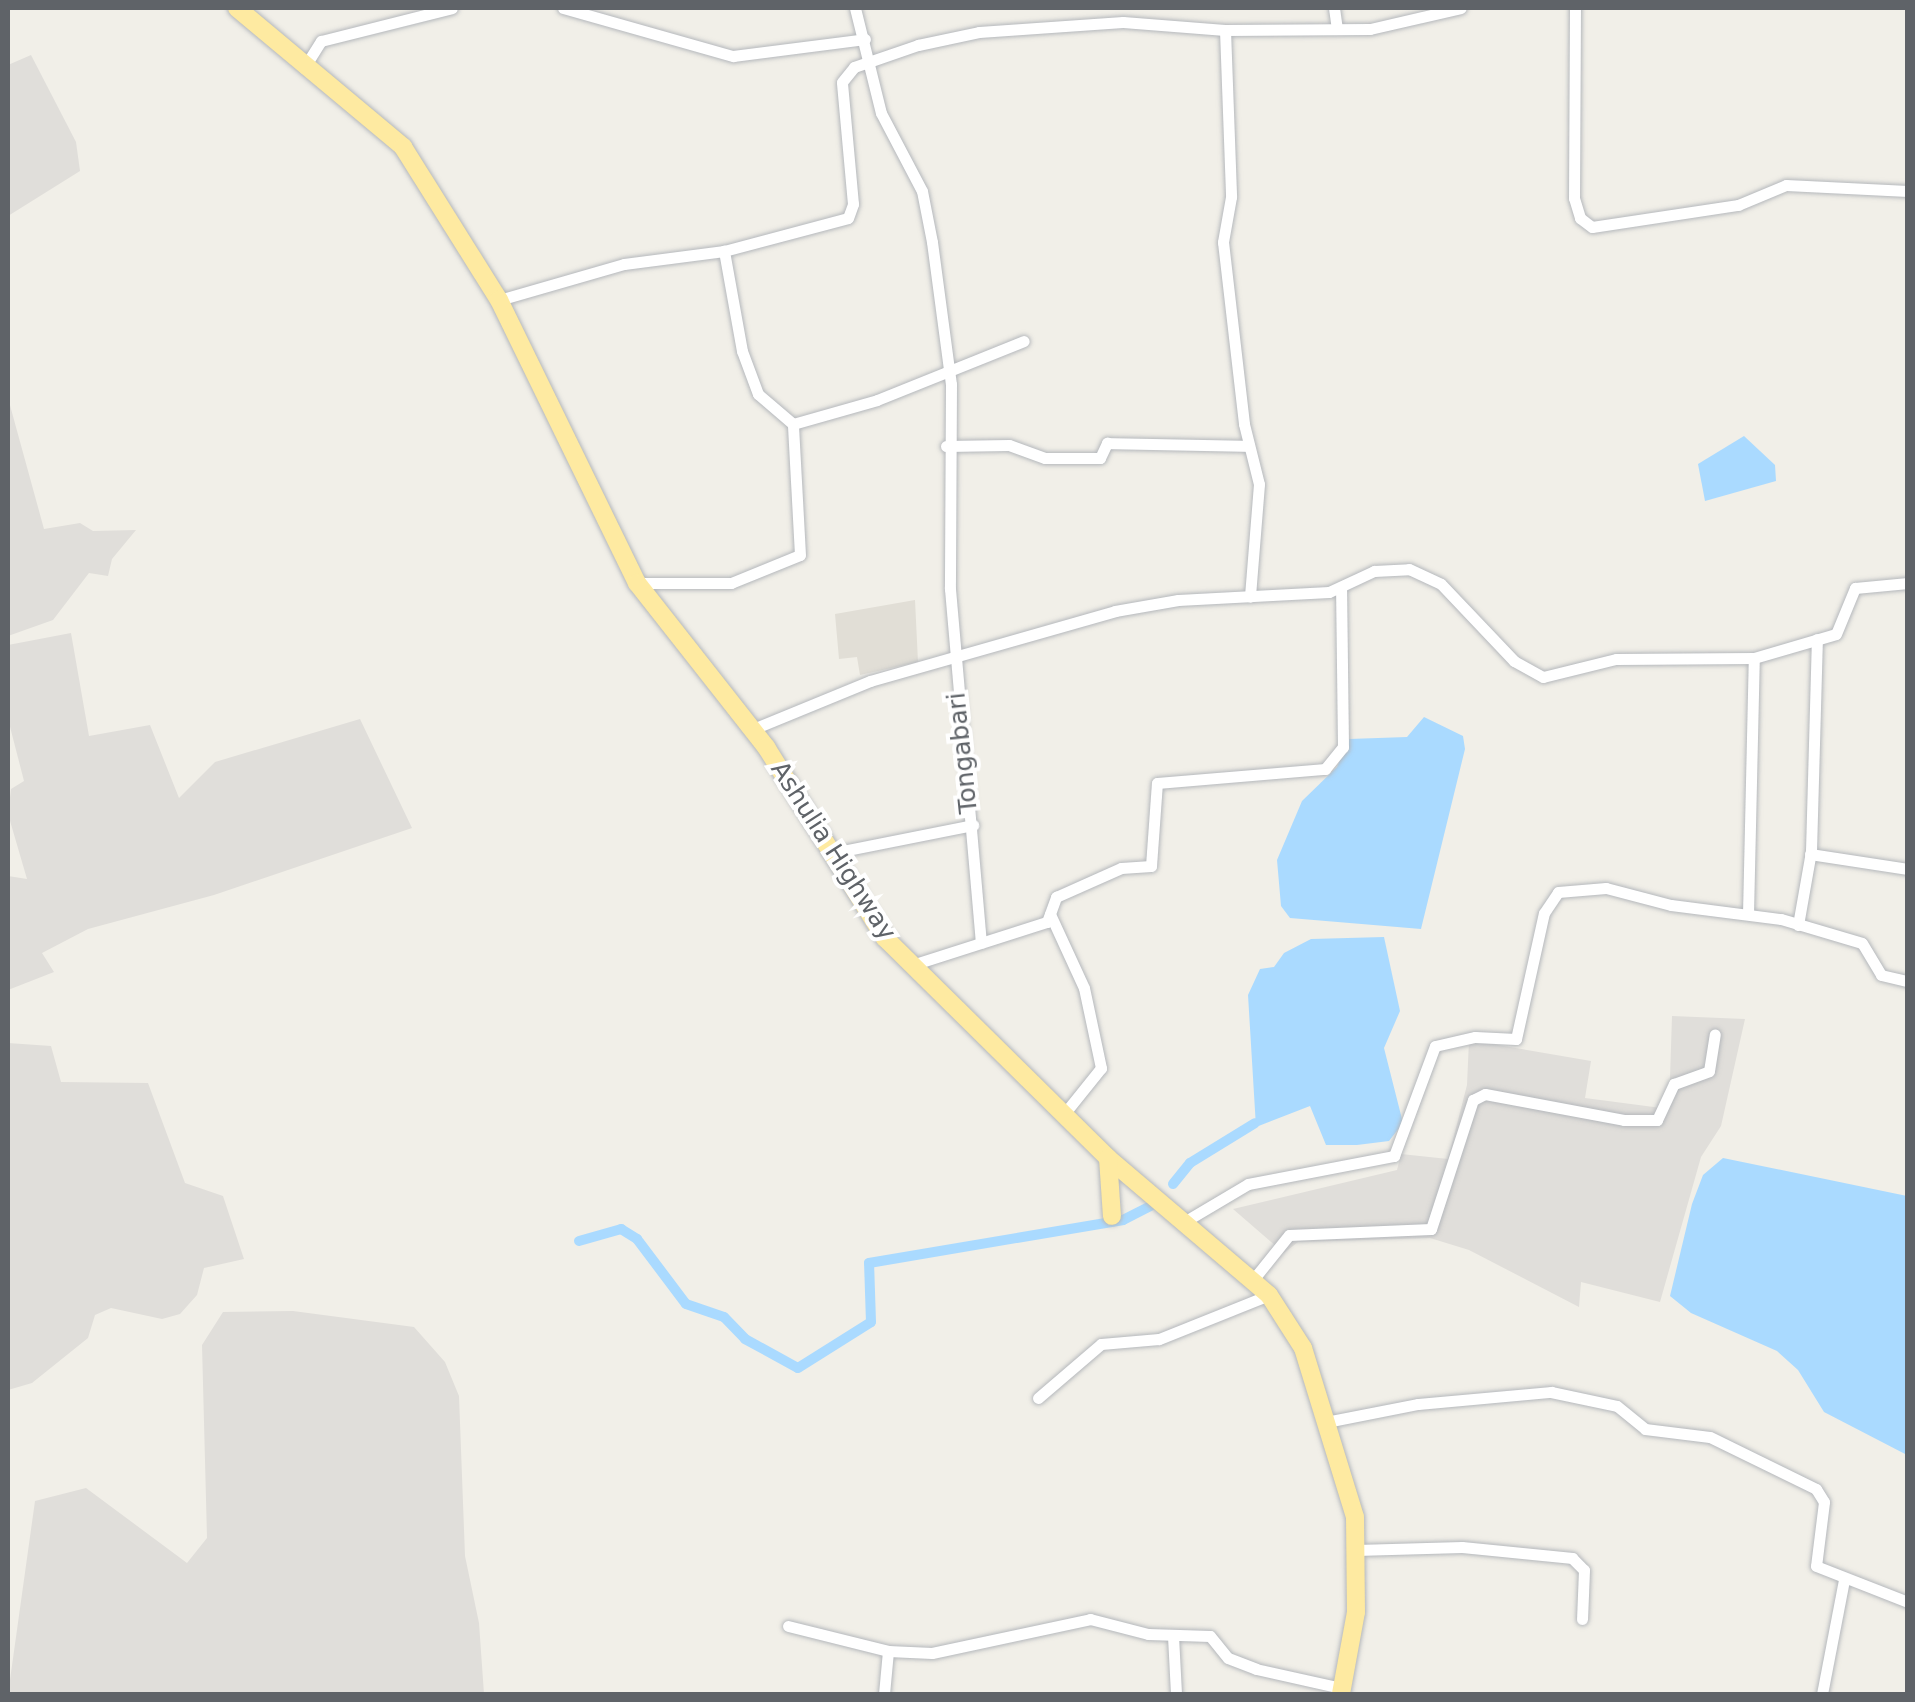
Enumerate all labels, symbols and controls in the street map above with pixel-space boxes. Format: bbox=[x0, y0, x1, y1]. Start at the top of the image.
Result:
street label: Tongabari bbox=[942, 691, 984, 815]
street label: Ashulia Highway bbox=[764, 756, 902, 946]

